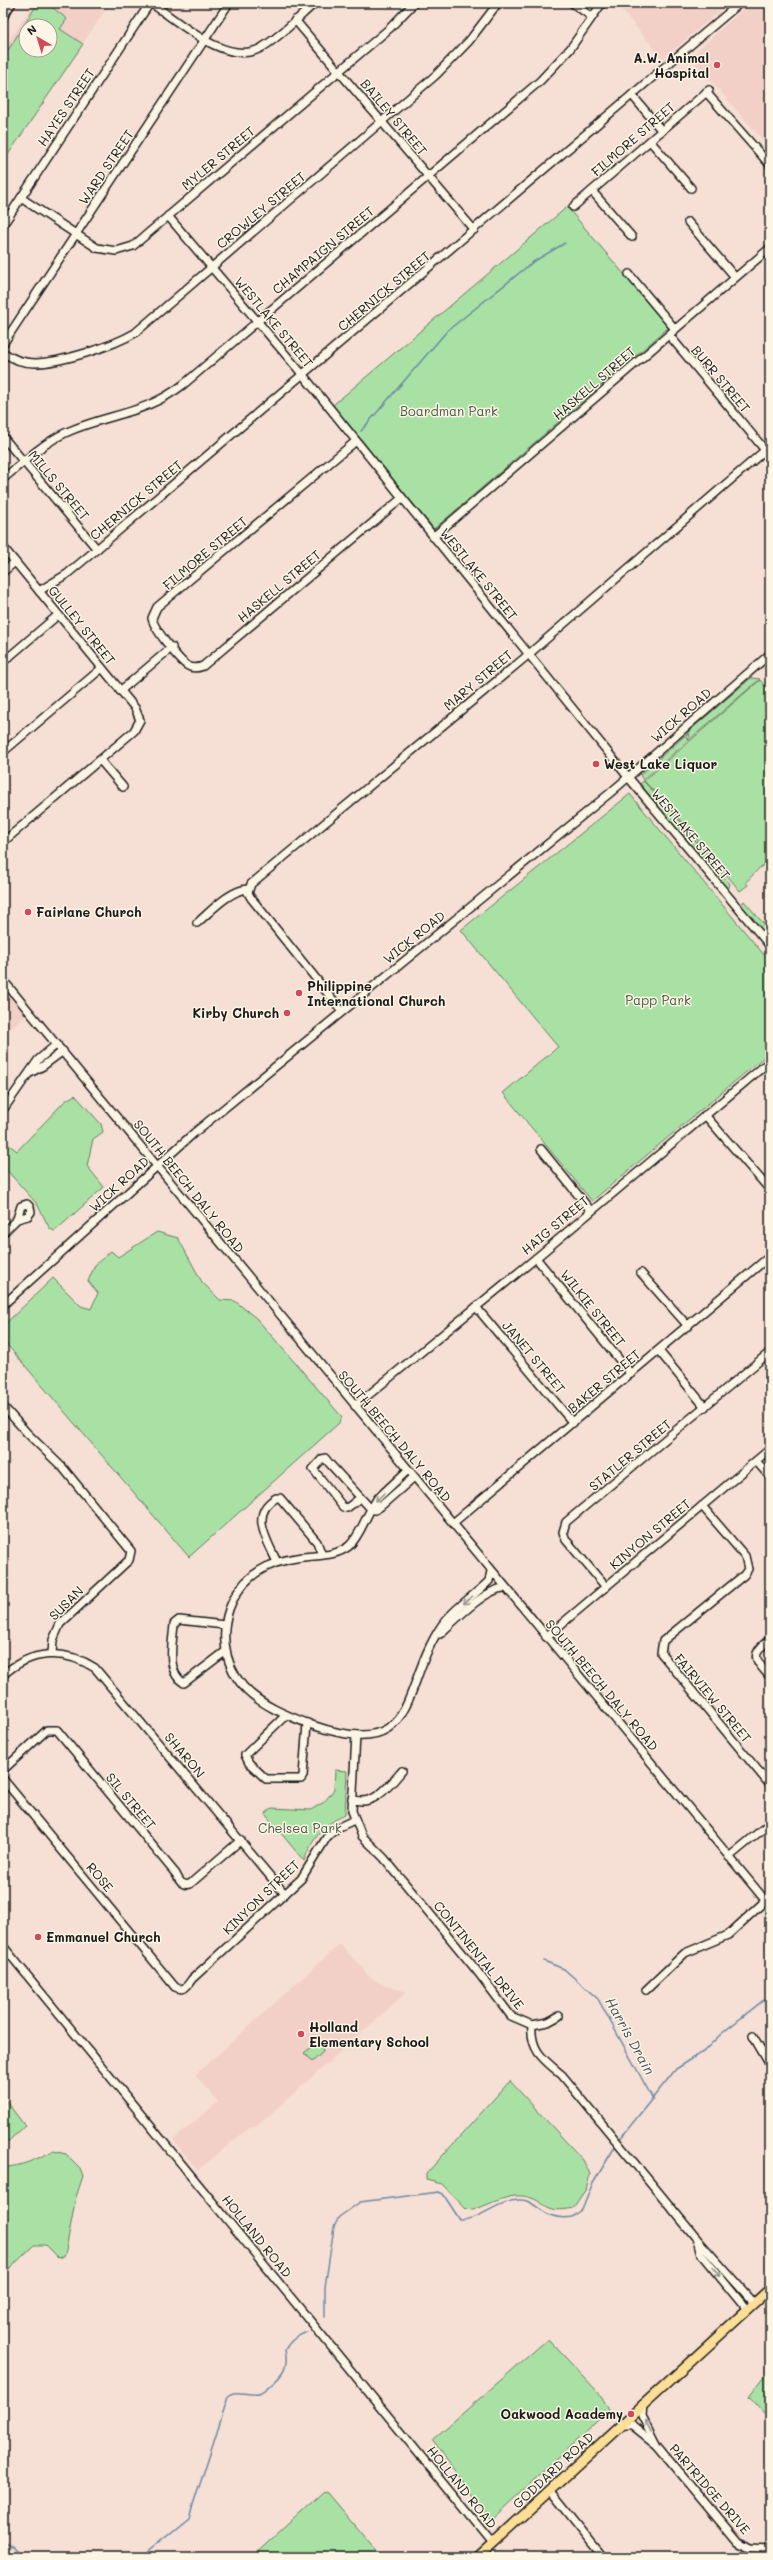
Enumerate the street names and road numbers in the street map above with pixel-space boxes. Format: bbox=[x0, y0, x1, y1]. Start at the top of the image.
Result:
street label: HAYES STREET bbox=[33, 64, 98, 149]
street label: BAILEY STREET bbox=[357, 75, 431, 158]
street label: FILMORE STREET bbox=[587, 98, 678, 180]
street label: MYLER STREET bbox=[177, 122, 258, 193]
street label: WARD STREET bbox=[74, 126, 137, 207]
street label: CROWLEY STREET bbox=[213, 167, 309, 252]
street label: CHAMPAIGN STREET bbox=[268, 202, 377, 297]
street label: CHERNICK STREET bbox=[334, 247, 434, 334]
street label: WESTLAKE STREET bbox=[231, 273, 317, 371]
street label: HASKELL STREET bbox=[549, 342, 638, 423]
street label: BURR STREET bbox=[688, 342, 754, 416]
street label: MILLS STREET bbox=[25, 446, 94, 523]
street label: CHERNICK STREET bbox=[86, 456, 186, 543]
street label: FILMORE STREET bbox=[159, 512, 251, 593]
street label: WESTLAKE STREET bbox=[437, 524, 522, 623]
street label: HASKELL STREET bbox=[233, 546, 324, 625]
street label: GULLEY STREET bbox=[45, 582, 120, 668]
street label: MARY STREET bbox=[440, 646, 516, 714]
street label: WICK ROAD bbox=[647, 684, 715, 746]
street label: WESTLAKE STREET bbox=[648, 785, 734, 883]
street label: WICK ROAD bbox=[379, 906, 448, 967]
street label: SOUTH BEECH DALY ROAD bbox=[130, 1116, 248, 1256]
street label: WICK ROAD bbox=[85, 1152, 152, 1215]
street label: HAIG STREET bbox=[518, 1191, 592, 1258]
street label: WILKIE STREET bbox=[557, 1266, 630, 1350]
street label: JANET STREET bbox=[499, 1317, 570, 1396]
street label: BAKER STREET bbox=[564, 1345, 644, 1416]
street label: SOUTH BEECH DALY ROAD bbox=[335, 1366, 455, 1505]
street label: STATLER STREET bbox=[585, 1415, 674, 1494]
street label: KINYON STREET bbox=[606, 1495, 694, 1573]
street label: SUSAN bbox=[45, 1582, 86, 1623]
street label: SOUTH BEECH DALY ROAD bbox=[542, 1615, 662, 1754]
street label: FAIRVIEW STREET bbox=[671, 1650, 756, 1746]
street label: SHARON bbox=[162, 1729, 209, 1781]
street label: SIL STREET bbox=[103, 1769, 160, 1833]
street label: KINYON STREET bbox=[219, 1856, 303, 1938]
street label: ROSE bbox=[83, 1858, 118, 1895]
street label: CONTINENTAL DRIVE bbox=[430, 1897, 528, 2012]
street label: HOLLAND ROAD bbox=[219, 2191, 296, 2281]
street label: GODDARD ROAD bbox=[509, 2428, 597, 2512]
street label: PARTRIDGE DRIVE bbox=[666, 2440, 754, 2537]
street label: HOLLAND ROAD bbox=[424, 2442, 501, 2532]

